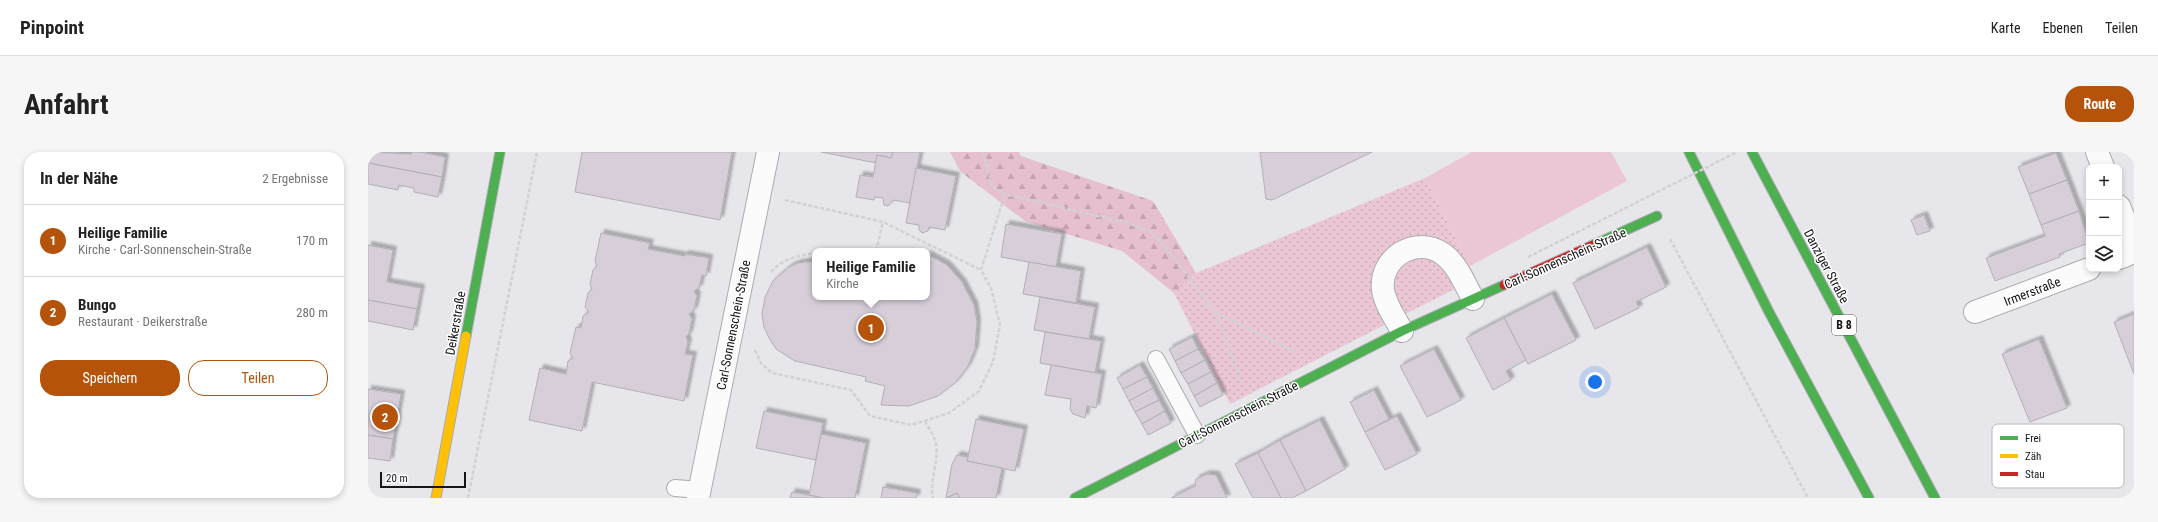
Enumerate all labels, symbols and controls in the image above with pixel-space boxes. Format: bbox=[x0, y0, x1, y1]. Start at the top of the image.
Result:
text: Pinpoint bbox=[20, 16, 84, 39]
text: Karte bbox=[1991, 20, 2020, 36]
text: Ebenen bbox=[2042, 20, 2083, 36]
text: Teilen bbox=[2105, 20, 2138, 36]
button: Route bbox=[2065, 86, 2134, 122]
text: Anfahrt bbox=[24, 88, 109, 121]
map controls bbox=[2086, 164, 2122, 272]
button: + bbox=[2086, 164, 2122, 200]
text: In der Nähe bbox=[40, 168, 118, 188]
text: 2 Ergebnisse bbox=[262, 171, 328, 186]
button: − bbox=[2086, 200, 2122, 236]
text: Heilige Familie bbox=[78, 224, 168, 242]
street label: Carl-Sonnenschein-Straße bbox=[1502, 225, 1629, 292]
street label: Danziger Straße bbox=[1801, 227, 1852, 306]
text: 1 bbox=[50, 233, 56, 248]
text: 170 m bbox=[296, 233, 328, 248]
button: layers bbox=[2086, 236, 2122, 272]
text: Kirche · Carl-Sonnenschein-Straße bbox=[78, 242, 252, 257]
popup bbox=[812, 248, 930, 300]
text: Heilige Familie bbox=[826, 258, 916, 276]
street label: Carl-Sonnenschein-Straße bbox=[714, 259, 753, 391]
street label: Irmerstraße bbox=[2002, 274, 2063, 309]
text: Kirche bbox=[826, 276, 859, 291]
street label: Deikerstraße bbox=[442, 290, 469, 356]
text: Bungo bbox=[78, 296, 116, 314]
text: 2 bbox=[50, 305, 56, 320]
text: 280 m bbox=[296, 305, 328, 320]
pin: 1 bbox=[858, 313, 884, 343]
text: Restaurant · Deikerstraße bbox=[78, 314, 207, 329]
road number: B 8 bbox=[1832, 315, 1856, 335]
button: Speichern bbox=[40, 360, 180, 396]
button: Teilen bbox=[188, 360, 328, 396]
your location bbox=[1585, 372, 1605, 392]
street label: Carl-Sonnenschein-Straße bbox=[1176, 378, 1301, 451]
pin: 2 bbox=[372, 402, 398, 432]
legend bbox=[1992, 424, 2124, 488]
text: Frei bbox=[2025, 432, 2041, 445]
text: Zäh bbox=[2025, 450, 2041, 463]
text: Stau bbox=[2025, 468, 2045, 481]
scale bar bbox=[380, 470, 466, 489]
text: 20 m bbox=[386, 472, 408, 485]

